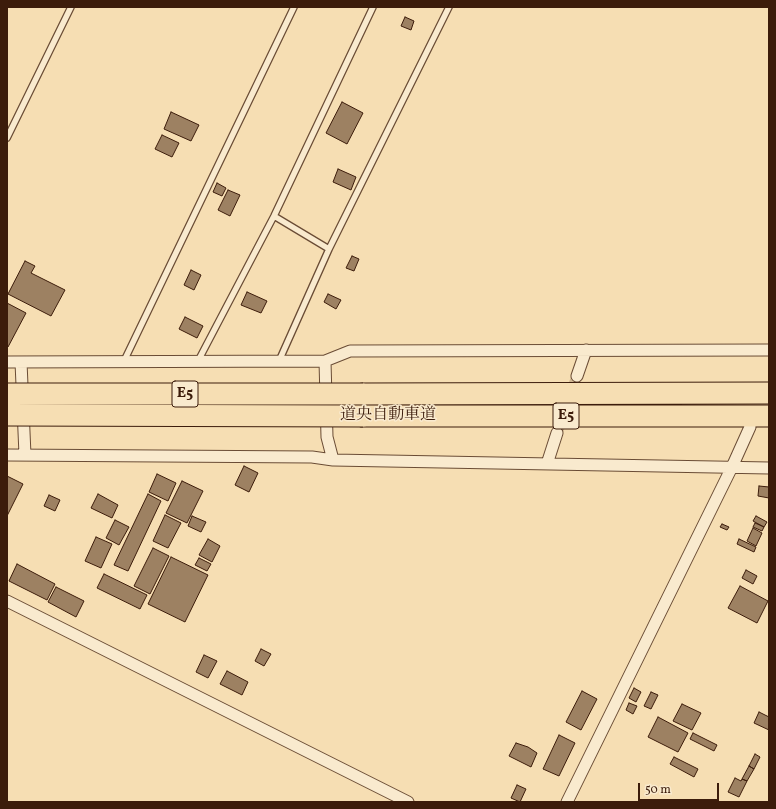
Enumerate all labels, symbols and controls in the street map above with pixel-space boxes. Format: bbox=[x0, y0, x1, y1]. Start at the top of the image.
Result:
road number: E5 bbox=[172, 381, 198, 407]
road number: E5 bbox=[553, 403, 579, 429]
street label: 道央自動車道 bbox=[340, 406, 436, 426]
scale bar bbox=[640, 775, 721, 801]
text: 50 m bbox=[645, 782, 671, 798]

